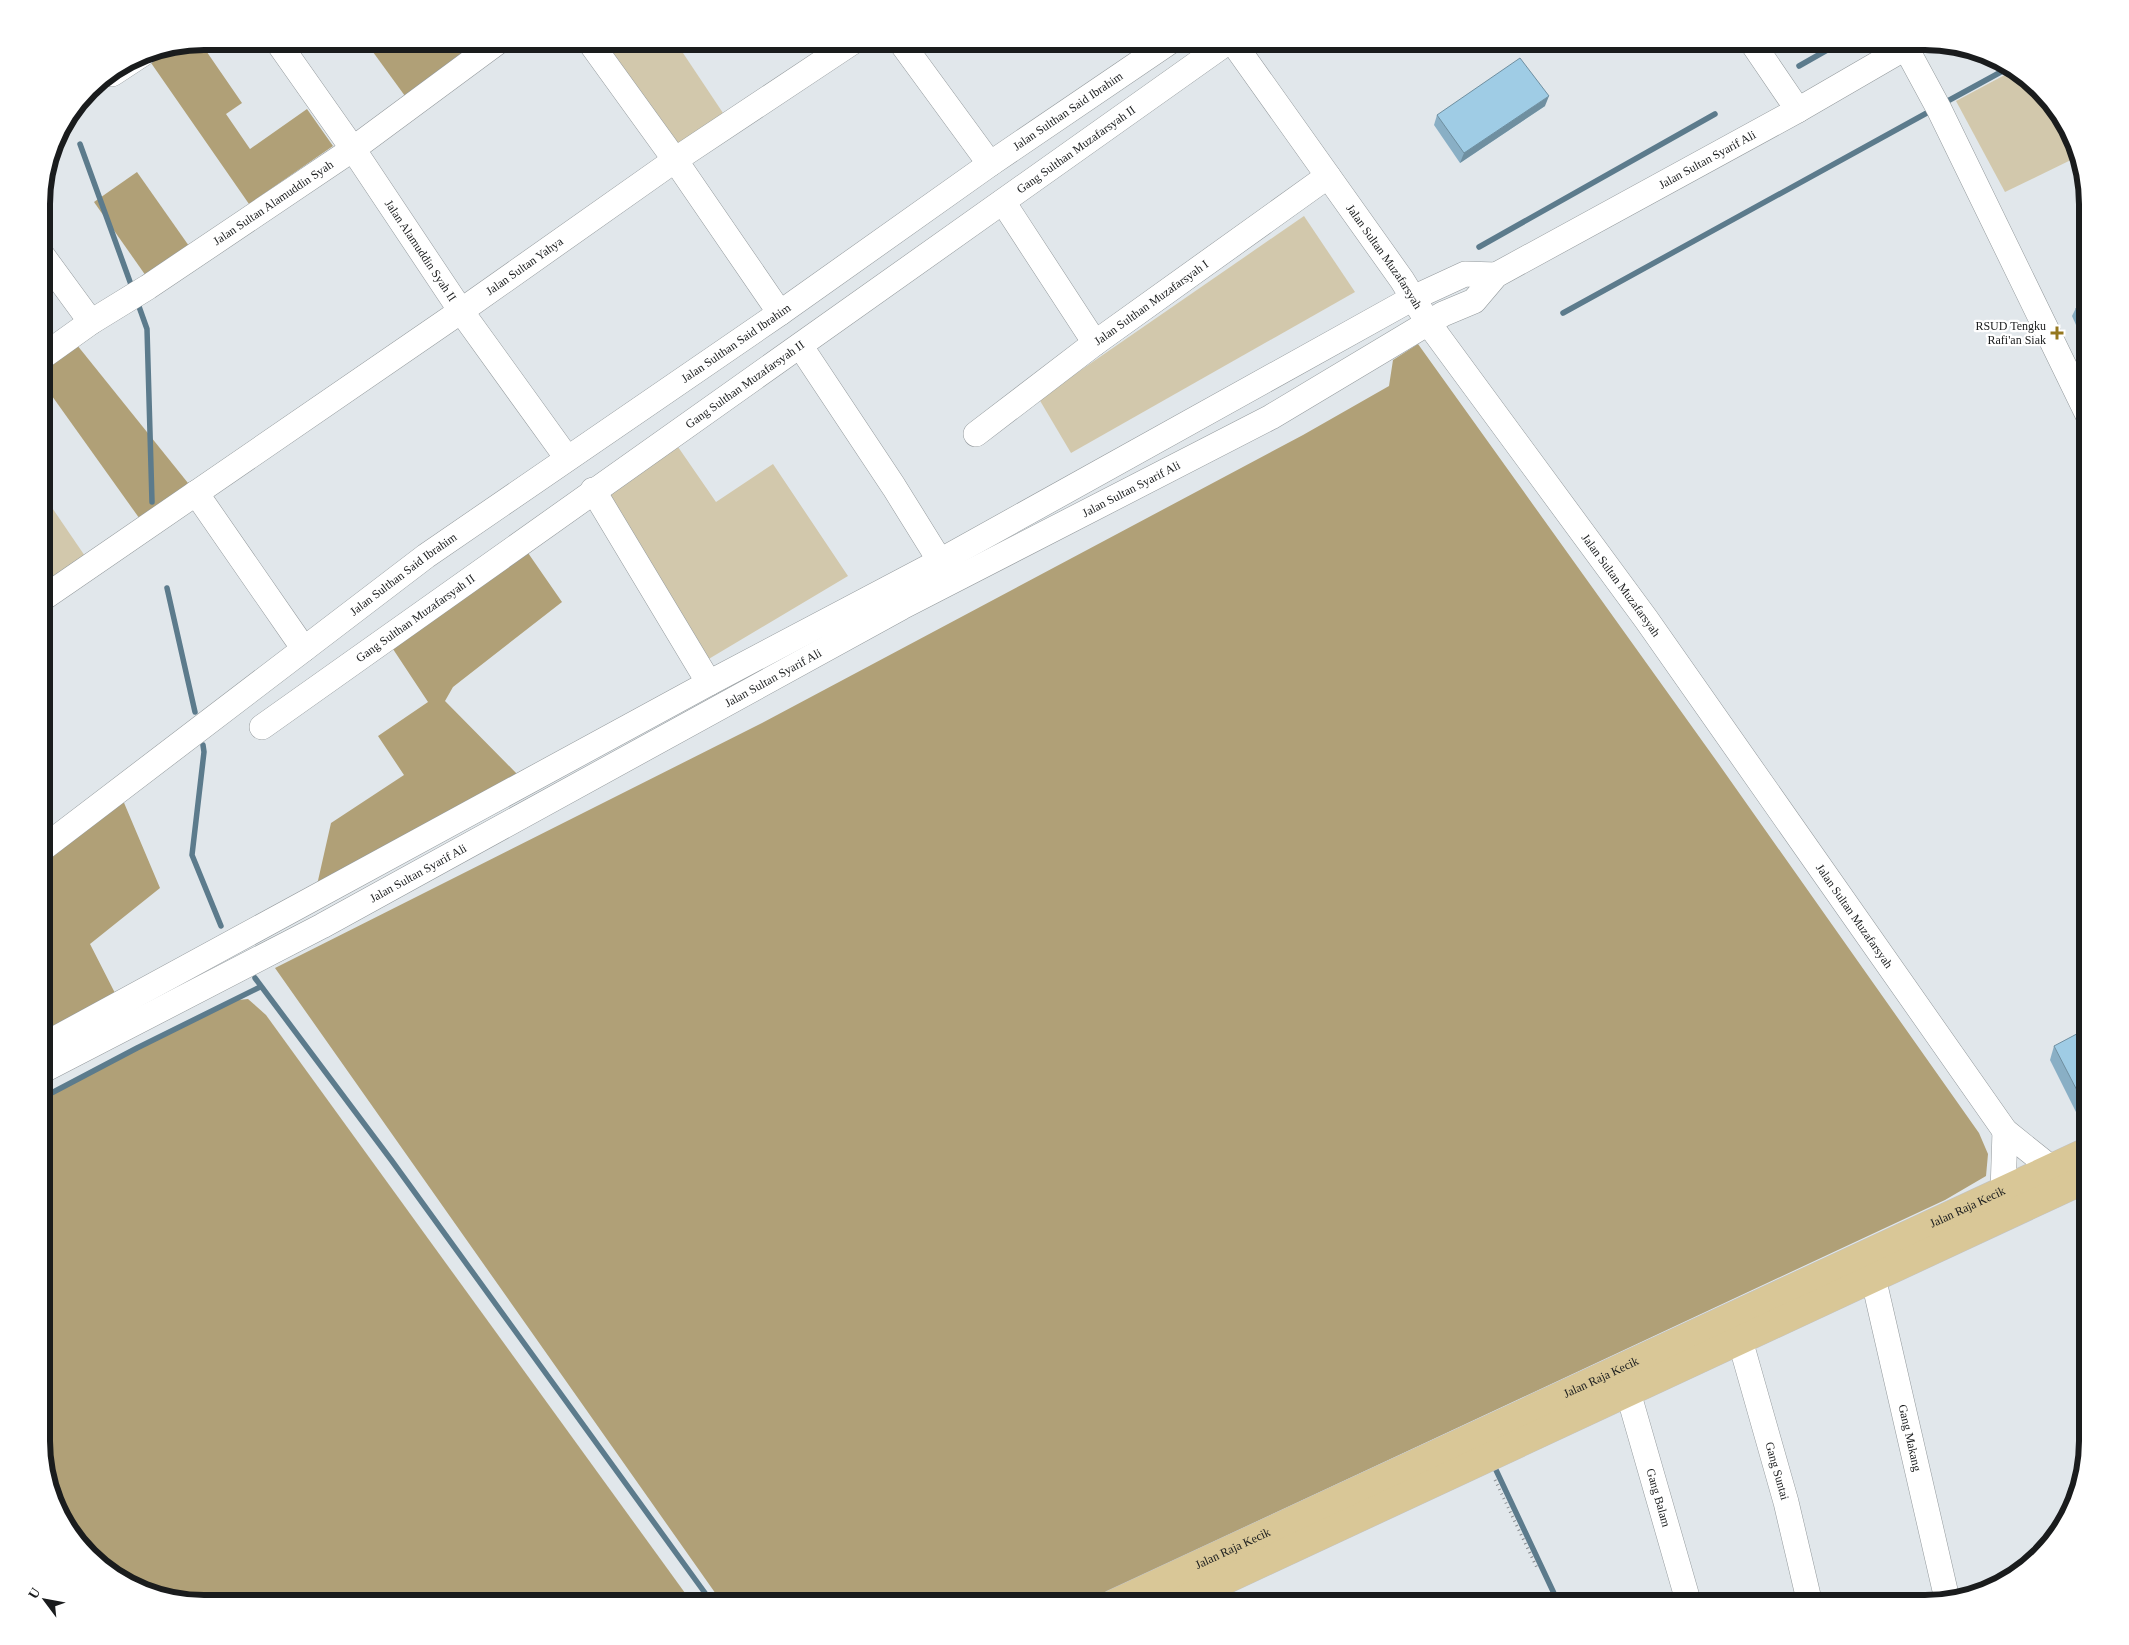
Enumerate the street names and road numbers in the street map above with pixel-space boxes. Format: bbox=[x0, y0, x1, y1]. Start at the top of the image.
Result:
street label: Jalan Sulthan Said Ibrahim bbox=[1010, 68, 1126, 153]
street label: Gang Sulthan Muzafarsyah II bbox=[1014, 103, 1138, 196]
street label: Jalan Sultan Syarif Ali bbox=[1656, 127, 1759, 192]
street label: Jalan Sultan Alamuddin Syah bbox=[210, 157, 336, 248]
street label: Jalan Alamuddin Syah II bbox=[382, 197, 459, 304]
street label: Jalan Sultan Muzafarsyah bbox=[1343, 202, 1425, 312]
street label: Jalan Sultan Yahya bbox=[483, 234, 566, 298]
street label: Jalan Sulthan Muzafarsyah I bbox=[1091, 257, 1211, 348]
street label: Jalan Sulthan Said Ibrahim bbox=[679, 300, 794, 386]
street label: Gang Sulthan Muzafarsyah II bbox=[683, 338, 807, 431]
street label: Jalan Sultan Syarif Ali bbox=[1080, 458, 1183, 520]
street label: Jalan Sulthan Said Ibrahim bbox=[347, 530, 460, 619]
street label: Jalan Sultan Muzafarsyah bbox=[1579, 531, 1663, 639]
street label: Gang Sulthan Muzafarsyah II bbox=[353, 571, 477, 665]
street label: Jalan Sultan Syarif Ali bbox=[722, 645, 824, 710]
street label: Jalan Sultan Syarif Ali bbox=[367, 841, 470, 905]
street label: Jalan Sultan Muzafarsyah bbox=[1813, 861, 1896, 971]
street label: Jalan Raja Kecik bbox=[1927, 1184, 2007, 1231]
street label: Jalan Raja Kecik bbox=[1561, 1354, 1641, 1401]
street label: Gang Makang bbox=[1895, 1403, 1924, 1473]
street label: Gang Suntai bbox=[1762, 1440, 1792, 1502]
street label: Gang Balam bbox=[1643, 1467, 1674, 1529]
street label: Jalan Raja Kecik bbox=[1193, 1525, 1273, 1572]

